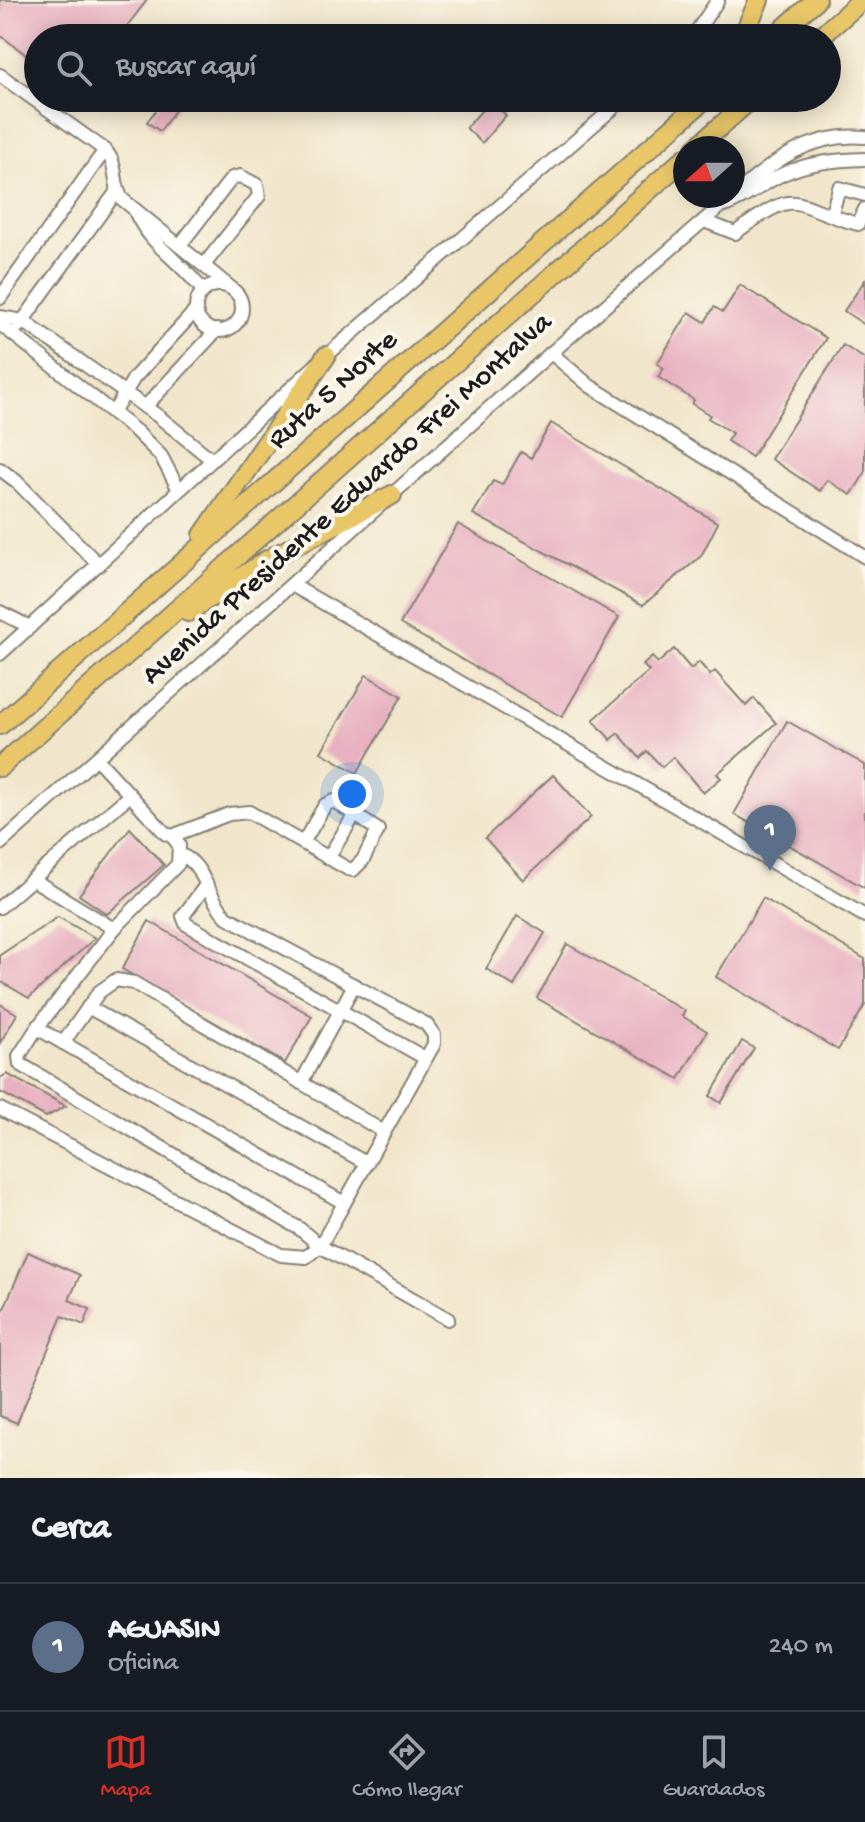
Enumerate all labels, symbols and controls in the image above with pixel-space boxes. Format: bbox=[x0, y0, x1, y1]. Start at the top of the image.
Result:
search box bbox=[24, 24, 841, 112]
icon: search bbox=[52, 46, 96, 90]
text: Buscar aquí bbox=[116, 51, 256, 86]
north arrow bbox=[673, 136, 745, 208]
street label: Avenida Presidente Eduardo Frei Montalva bbox=[136, 305, 561, 694]
street label: Ruta 5 Norte bbox=[262, 323, 406, 458]
your location bbox=[332, 774, 372, 814]
pin: 1 bbox=[744, 805, 796, 871]
text: Cerca bbox=[32, 1510, 110, 1550]
text: AGUASIN bbox=[108, 1614, 220, 1649]
text: 1 bbox=[53, 1632, 63, 1663]
text: 240 m bbox=[769, 1632, 833, 1663]
text: Oficina bbox=[108, 1649, 179, 1680]
tab: Mapa bbox=[101, 1730, 151, 1804]
tab: Cómo llegar bbox=[352, 1730, 461, 1804]
tab: Guardados bbox=[663, 1730, 764, 1804]

